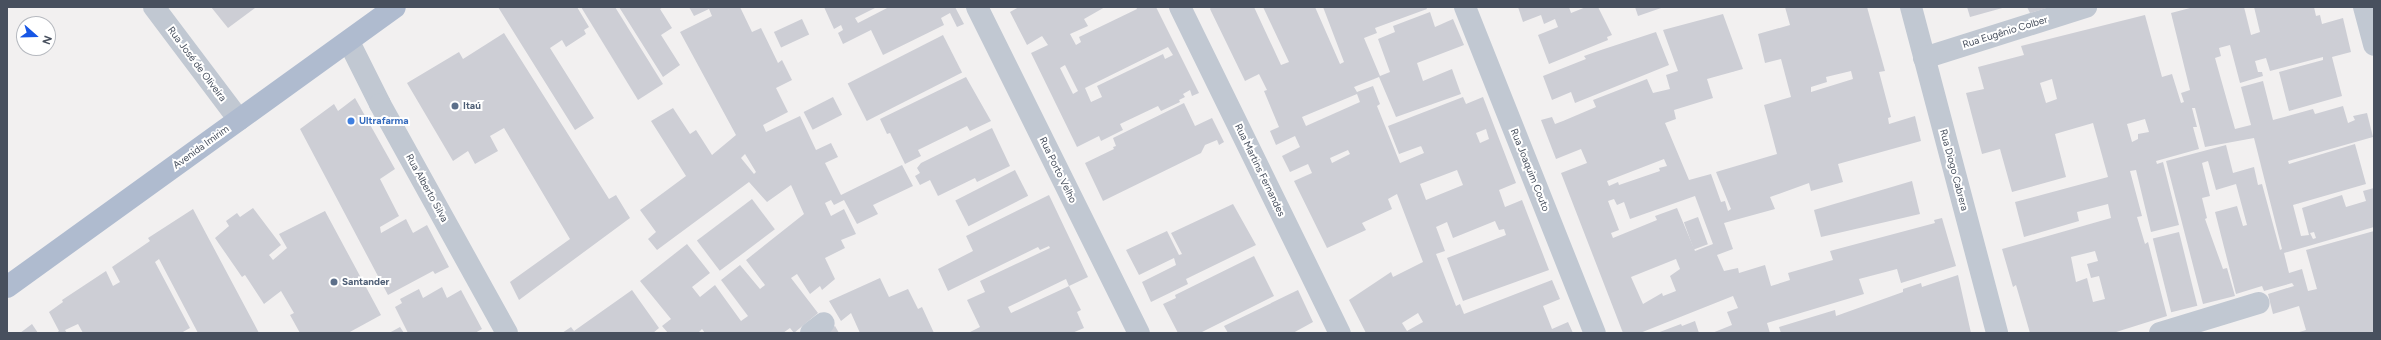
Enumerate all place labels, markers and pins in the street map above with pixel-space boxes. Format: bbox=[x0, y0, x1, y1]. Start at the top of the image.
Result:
place label: Itaú bbox=[463, 100, 481, 112]
marker: Itaú bbox=[450, 101, 460, 111]
place label: Ultrafarma bbox=[359, 115, 409, 127]
marker: Ultrafarma bbox=[346, 116, 356, 126]
place label: Santander bbox=[342, 276, 389, 288]
marker: Santander bbox=[329, 277, 339, 287]

